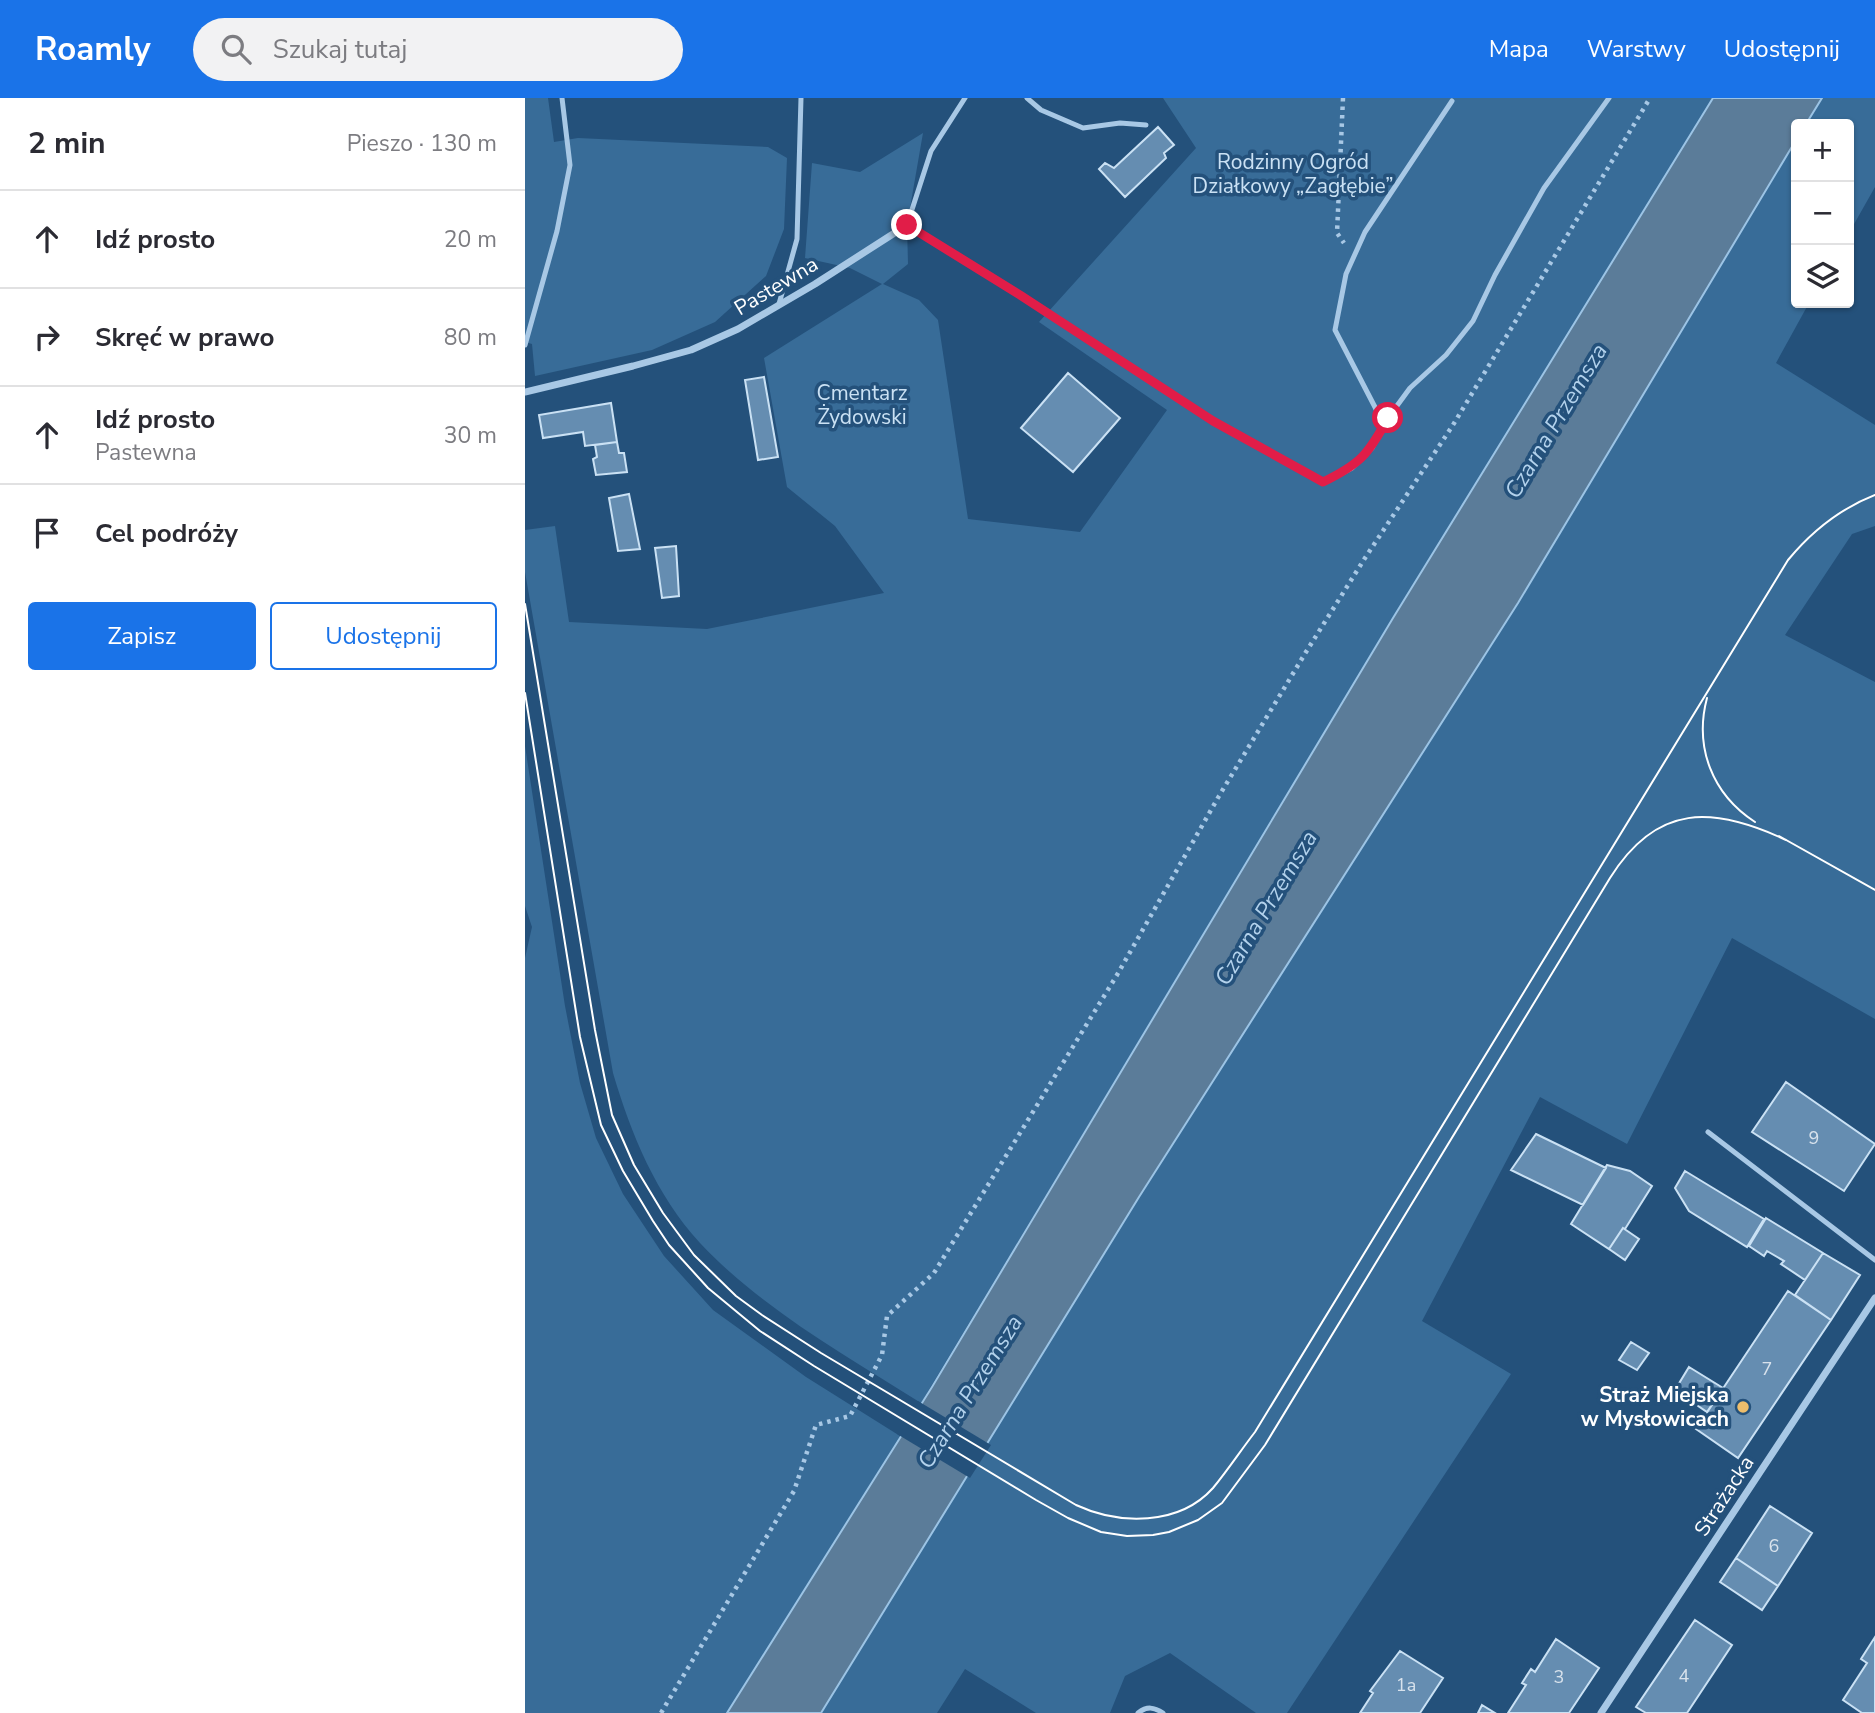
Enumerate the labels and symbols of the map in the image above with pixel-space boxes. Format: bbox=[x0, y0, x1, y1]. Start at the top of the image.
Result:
park label: Rodzinny Ogród Działkowy „Zagłębie” bbox=[1193, 148, 1393, 200]
route end bbox=[891, 209, 922, 240]
street label: Pastewna bbox=[729, 250, 823, 322]
water label: Czarna Przemsza bbox=[1497, 338, 1615, 504]
park label: Cmentarz Żydowski bbox=[817, 379, 908, 431]
route start bbox=[1372, 402, 1403, 433]
water label: Czarna Przemsza bbox=[1207, 825, 1325, 991]
house number: 9 bbox=[1809, 1126, 1819, 1150]
water label: Czarna Przemsza bbox=[910, 1309, 1030, 1475]
house number: 7 bbox=[1762, 1357, 1772, 1381]
place label: Straż Miejska w Mysłowicach bbox=[1581, 1381, 1729, 1433]
marker: Straż Miejska w Mysłowicach bbox=[1735, 1399, 1751, 1415]
street label: Strażacka bbox=[1688, 1450, 1760, 1542]
house number: 6 bbox=[1769, 1534, 1779, 1558]
house number: 4 bbox=[1679, 1664, 1690, 1688]
house number: 3 bbox=[1554, 1665, 1564, 1689]
house number: 1a bbox=[1396, 1673, 1416, 1697]

